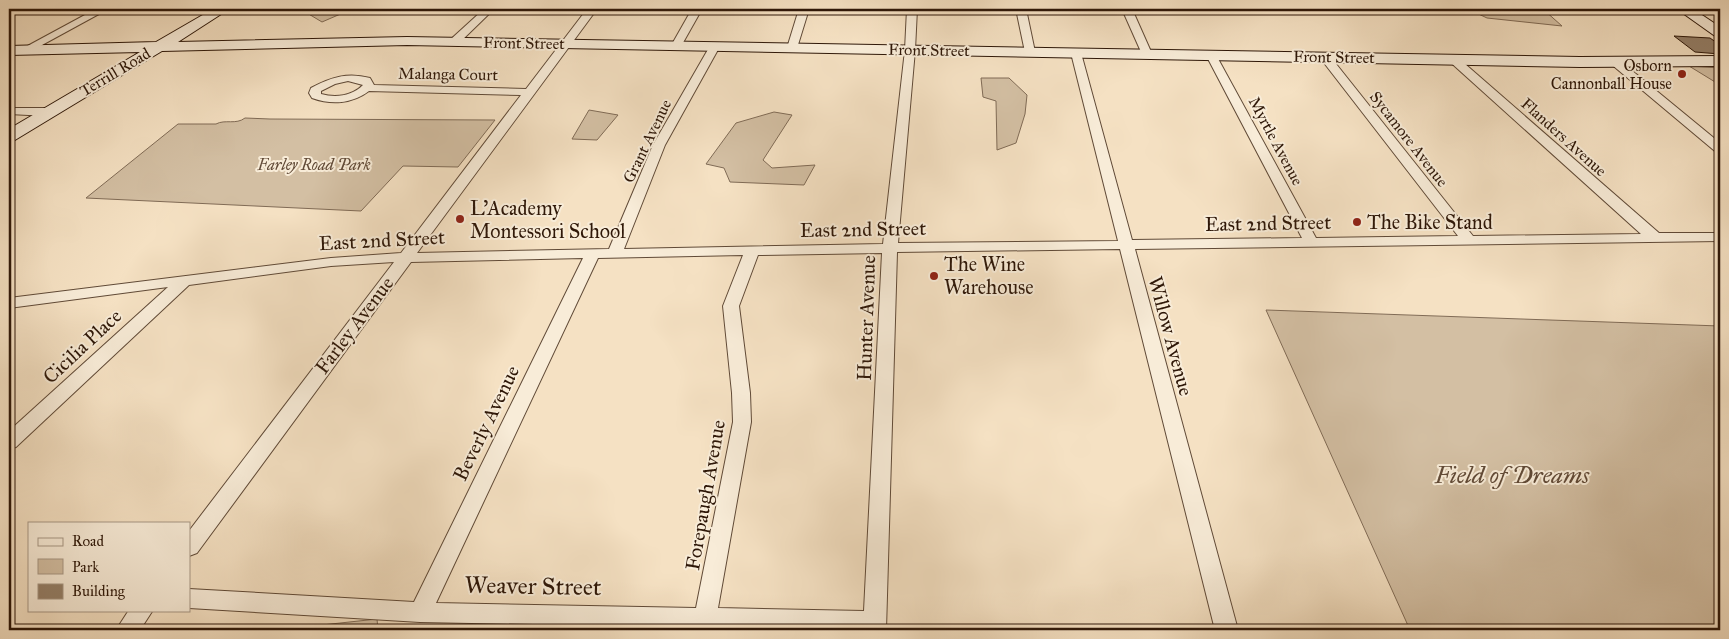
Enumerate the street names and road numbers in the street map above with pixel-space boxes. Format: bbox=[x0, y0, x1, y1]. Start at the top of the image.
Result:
street label: Front Street bbox=[483, 33, 565, 53]
street label: Front Street bbox=[888, 40, 970, 60]
street label: Terrill Road bbox=[76, 44, 154, 100]
street label: Front Street bbox=[1293, 47, 1375, 67]
street label: Malanga Court bbox=[398, 64, 498, 85]
street label: Sycamore Avenue bbox=[1366, 88, 1452, 191]
street label: Myrtle Avenue bbox=[1245, 93, 1307, 189]
street label: Flanders Avenue bbox=[1517, 94, 1611, 180]
street label: Grant Avenue bbox=[619, 96, 675, 186]
street label: East 2nd Street bbox=[1205, 210, 1331, 236]
street label: East 2nd Street bbox=[800, 216, 926, 242]
street label: East 2nd Street bbox=[318, 225, 446, 255]
street label: Hunter Avenue bbox=[852, 255, 880, 381]
street label: Farley Avenue bbox=[310, 272, 398, 378]
street label: Willow Avenue bbox=[1144, 274, 1198, 398]
street label: Cicilia Place bbox=[38, 304, 126, 388]
street label: Beverly Avenue bbox=[448, 361, 524, 485]
street label: Forepaugh Avenue bbox=[680, 418, 731, 572]
street label: Weaver Street bbox=[464, 570, 602, 602]

